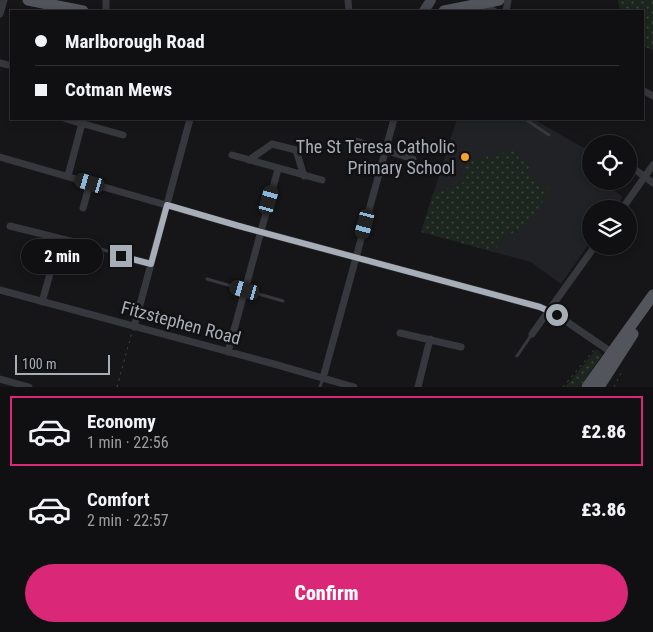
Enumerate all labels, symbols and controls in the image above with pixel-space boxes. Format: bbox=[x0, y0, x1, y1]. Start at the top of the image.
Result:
text: Marlborough Road bbox=[65, 30, 205, 53]
text: Cotman Mews bbox=[65, 78, 172, 101]
map controls bbox=[582, 135, 637, 255]
button: locate bbox=[582, 135, 637, 190]
place label: The St Teresa Catholic Primary School bbox=[296, 136, 455, 178]
marker: The St Teresa Catholic Primary School bbox=[459, 151, 471, 163]
car bbox=[73, 172, 106, 194]
car bbox=[257, 184, 280, 216]
button: layers bbox=[582, 200, 637, 255]
car bbox=[353, 208, 376, 240]
callout: 2 min bbox=[21, 238, 104, 274]
route end bbox=[110, 245, 132, 267]
text: 2 min bbox=[44, 247, 80, 266]
car bbox=[228, 279, 261, 301]
street label: Fitzstephen Road bbox=[119, 296, 243, 349]
route start bbox=[546, 304, 568, 326]
scale bar bbox=[15, 352, 110, 375]
text: 100 m bbox=[22, 356, 57, 372]
icon: car bbox=[27, 409, 72, 454]
text: Economy bbox=[87, 410, 156, 433]
text: £2.86 bbox=[581, 420, 626, 443]
text: 1 min · 22:56 bbox=[87, 433, 169, 452]
icon: car bbox=[27, 487, 72, 532]
text: Comfort bbox=[87, 488, 150, 511]
text: £3.86 bbox=[581, 498, 626, 521]
text: 2 min · 22:57 bbox=[87, 511, 169, 530]
button: Confirm bbox=[25, 564, 628, 622]

